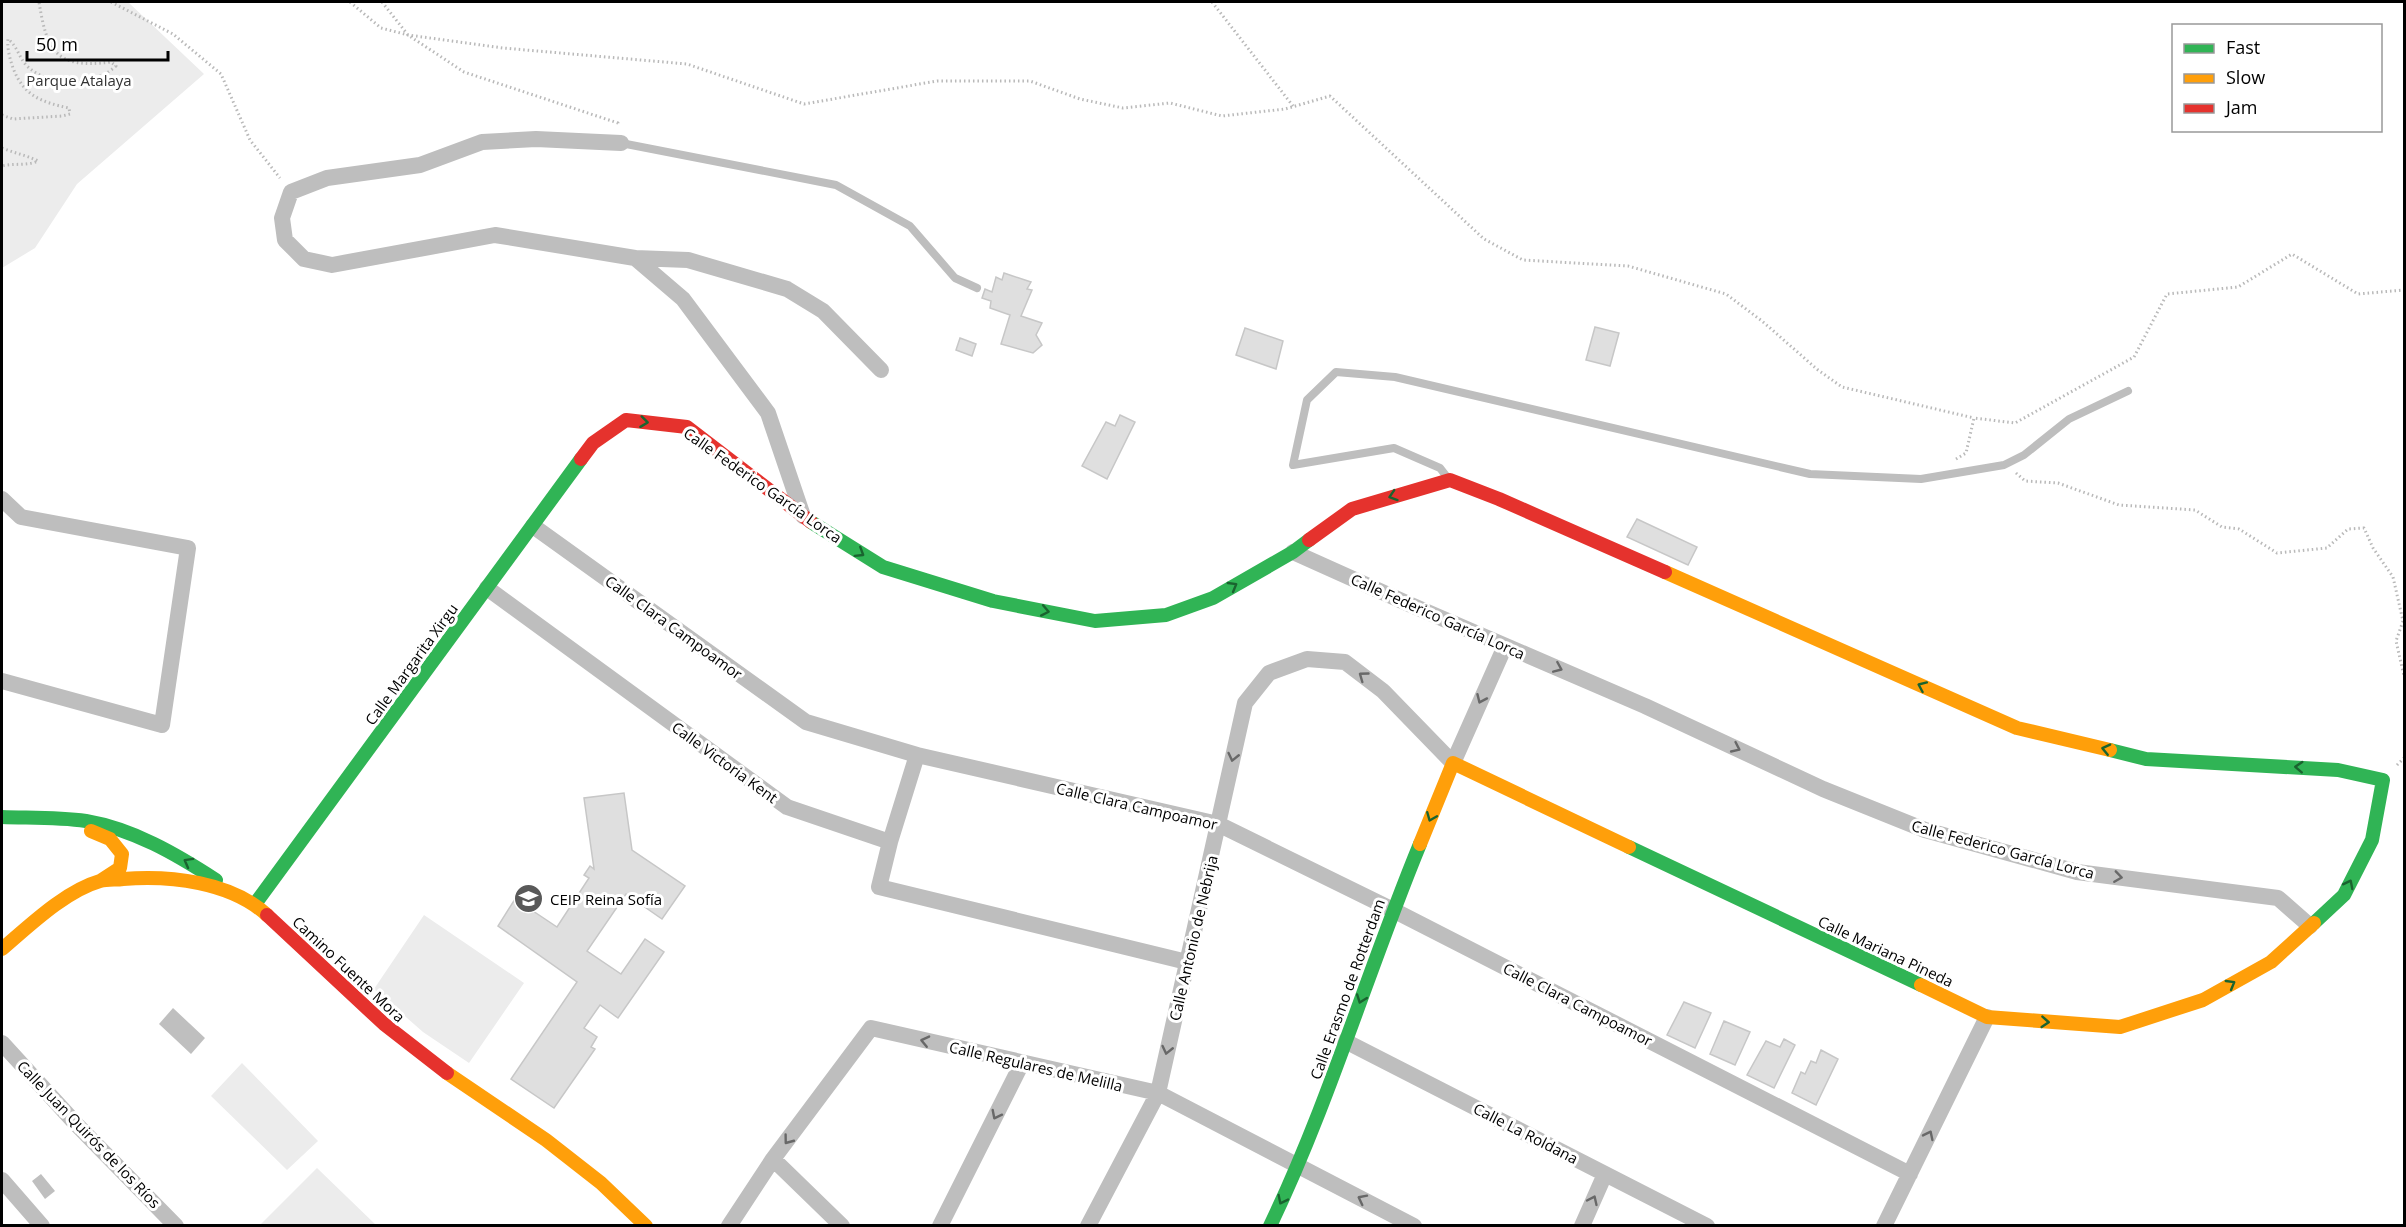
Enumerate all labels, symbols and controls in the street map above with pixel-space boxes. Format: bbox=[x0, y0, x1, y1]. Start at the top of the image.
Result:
scale bar bbox=[27, 24, 168, 62]
legend bbox=[2172, 24, 2382, 132]
text: 50 m bbox=[36, 32, 78, 56]
text: Fast bbox=[2226, 35, 2260, 59]
text: Slow bbox=[2226, 65, 2265, 89]
park label: Parque Atalaya bbox=[26, 70, 132, 90]
text: Jam bbox=[2224, 95, 2258, 119]
one-way arrow bbox=[639, 415, 649, 428]
street label: Calle Federico García Lorca bbox=[680, 423, 846, 547]
one-way arrow bbox=[1388, 488, 1399, 501]
one-way arrow bbox=[854, 546, 865, 557]
street label: Calle Federico García Lorca bbox=[1348, 569, 1528, 663]
street label: Calle Clara Campoamor bbox=[601, 570, 747, 684]
one-way arrow bbox=[1227, 582, 1237, 594]
street label: Calle Margarita Xirgu bbox=[360, 599, 462, 729]
one-way arrow bbox=[1040, 604, 1050, 617]
one-way arrow bbox=[1552, 661, 1563, 673]
one-way arrow bbox=[1359, 672, 1370, 683]
one-way arrow bbox=[1917, 681, 1928, 693]
one-way arrow bbox=[1476, 693, 1488, 704]
street label: Calle Victoria Kent bbox=[668, 717, 782, 807]
one-way arrow bbox=[1729, 741, 1740, 753]
one-way arrow bbox=[2101, 743, 2111, 756]
one-way arrow bbox=[1227, 752, 1240, 762]
one-way arrow bbox=[2295, 761, 2304, 774]
street label: Calle Clara Campoamor bbox=[1054, 778, 1220, 834]
one-way arrow bbox=[1426, 811, 1438, 822]
street label: Calle Federico García Lorca bbox=[1909, 815, 2097, 883]
street label: Calle Antonio de Nebrija bbox=[1164, 853, 1222, 1023]
one-way arrow bbox=[184, 858, 194, 870]
one-way arrow bbox=[2113, 871, 2122, 883]
one-way arrow bbox=[2342, 879, 2354, 890]
school or university icon: CEIP Reina Sofía bbox=[513, 883, 545, 915]
place label: CEIP Reina Sofía bbox=[550, 889, 662, 909]
street label: Calle Erasmo de Rotterdam bbox=[1305, 896, 1389, 1082]
street label: Calle Mariana Pineda bbox=[1815, 911, 1957, 991]
street label: Camino Fuente Mora bbox=[288, 912, 410, 1026]
street label: Calle Clara Campoamor bbox=[1500, 958, 1656, 1050]
one-way arrow bbox=[2225, 980, 2235, 992]
one-way arrow bbox=[1355, 993, 1368, 1004]
one-way arrow bbox=[2040, 1016, 2049, 1029]
one-way arrow bbox=[921, 1035, 931, 1048]
street label: Calle Regulares de Melilla bbox=[947, 1036, 1125, 1096]
one-way arrow bbox=[1162, 1045, 1175, 1055]
street label: Calle Juan Quirós de los Ríos bbox=[13, 1056, 165, 1212]
street label: Calle La Roldana bbox=[1470, 1098, 1582, 1168]
one-way arrow bbox=[992, 1108, 1003, 1119]
one-way arrow bbox=[1921, 1131, 1933, 1142]
one-way arrow bbox=[784, 1133, 795, 1144]
one-way arrow bbox=[1278, 1194, 1290, 1205]
one-way arrow bbox=[1357, 1195, 1368, 1207]
one-way arrow bbox=[1586, 1195, 1598, 1206]

